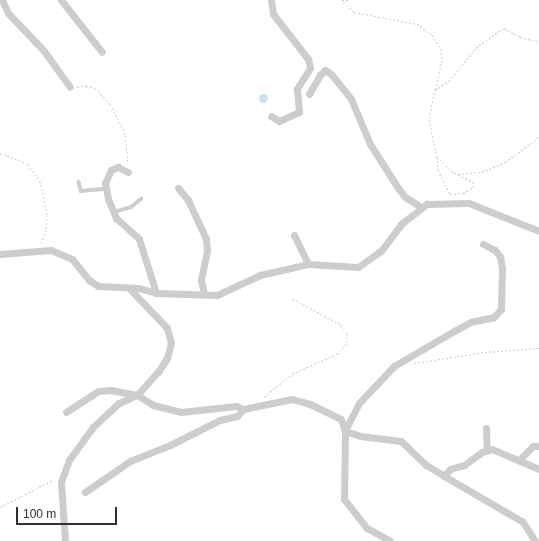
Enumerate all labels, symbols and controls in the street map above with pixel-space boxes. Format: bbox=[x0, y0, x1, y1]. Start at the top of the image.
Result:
scale bar bbox=[18, 499, 119, 525]
text: 100 m bbox=[23, 507, 56, 521]

